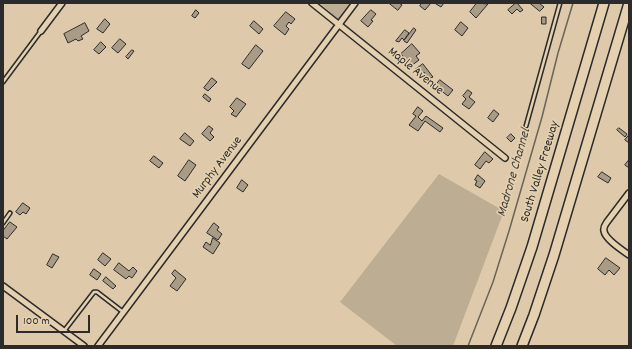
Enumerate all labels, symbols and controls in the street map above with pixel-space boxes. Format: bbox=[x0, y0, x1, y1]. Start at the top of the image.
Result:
street label: Maple Avenue bbox=[384, 45, 446, 99]
street label: South Valley Freeway bbox=[518, 119, 564, 225]
water label: Madrone Channel bbox=[494, 127, 536, 219]
street label: Murphy Avenue bbox=[190, 134, 246, 202]
scale bar bbox=[18, 307, 92, 333]
text: 100 m bbox=[23, 313, 50, 330]

